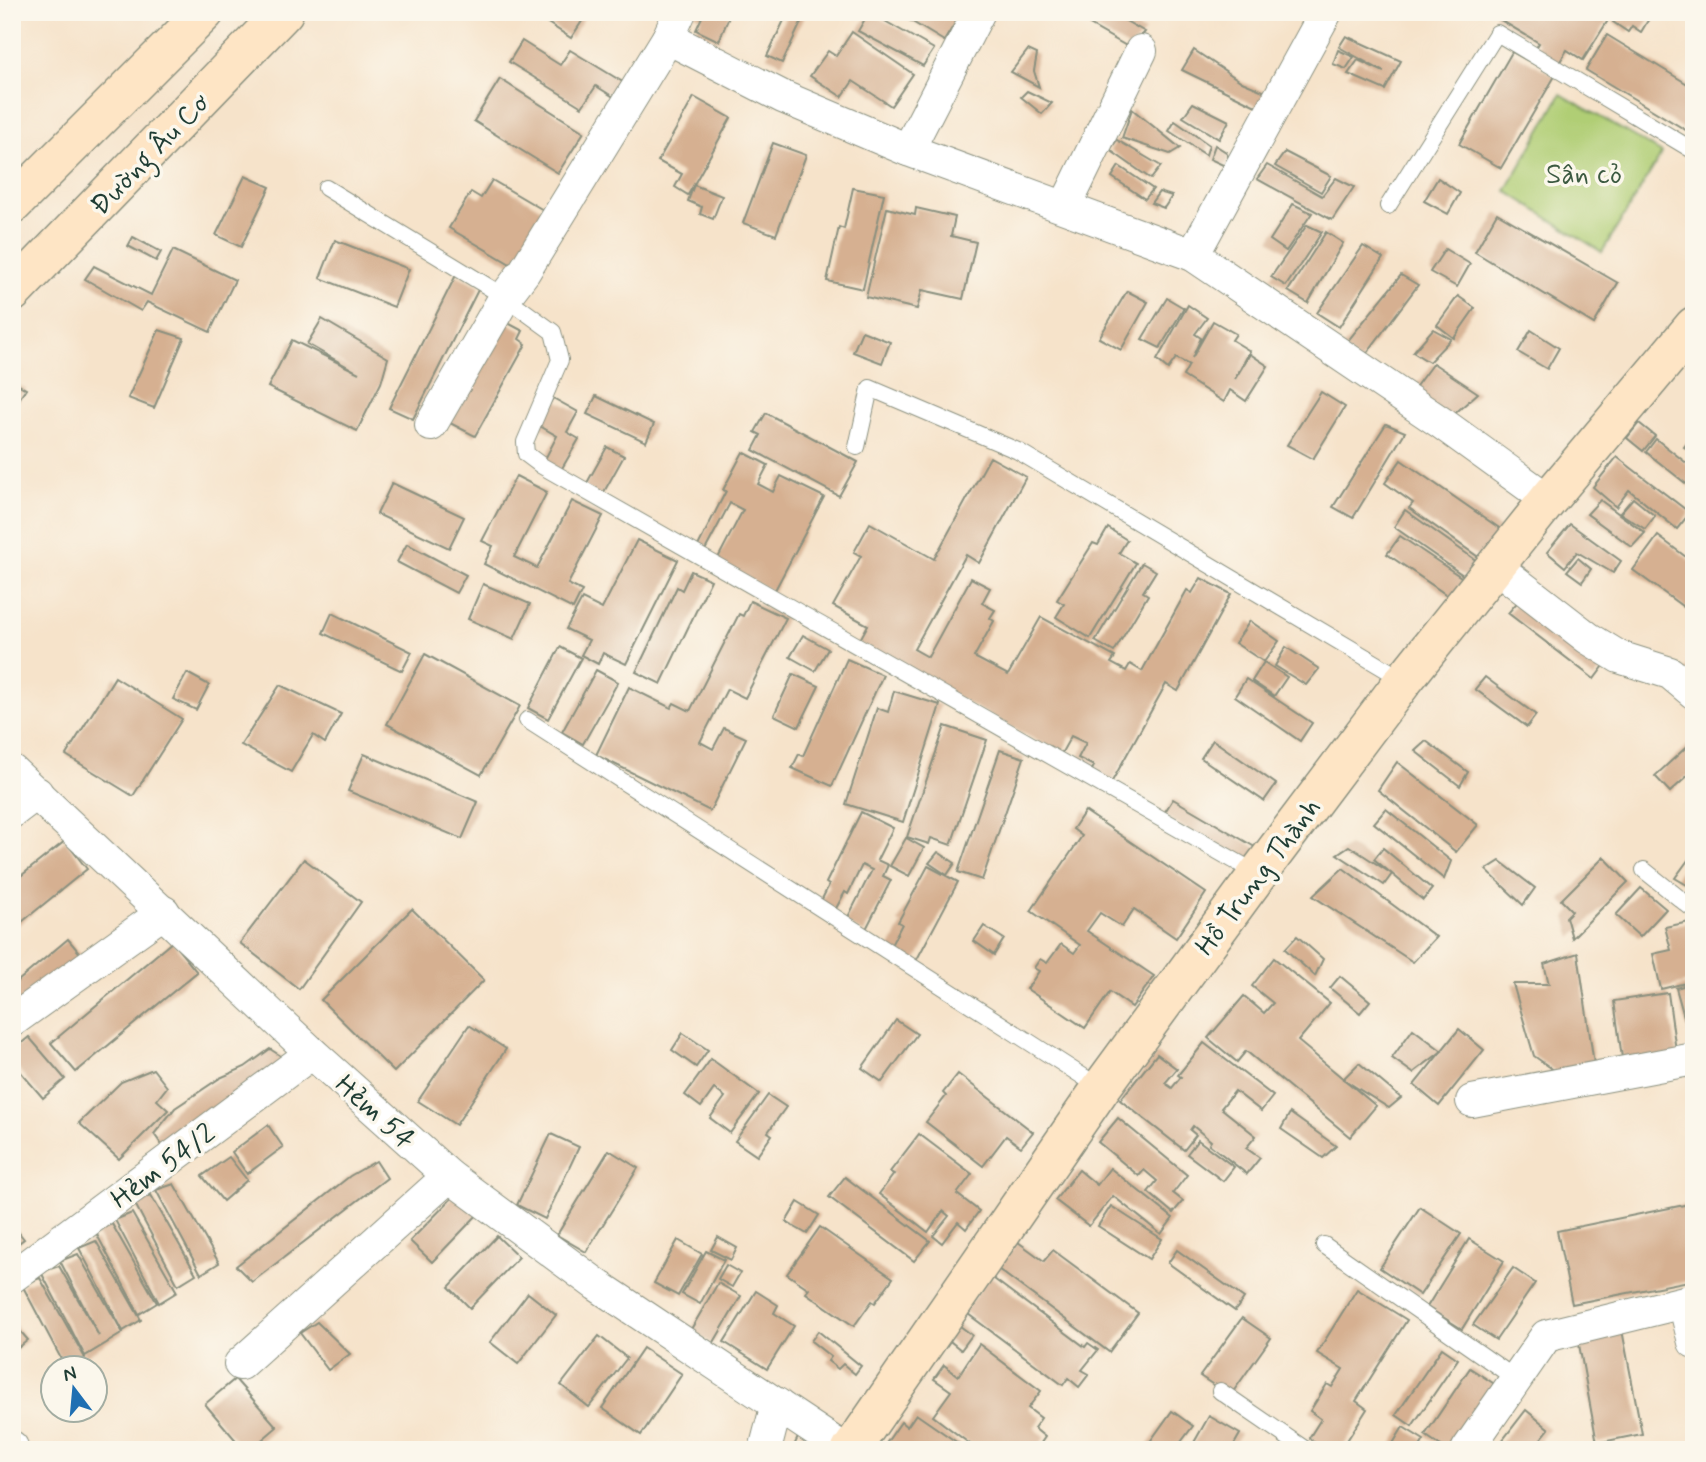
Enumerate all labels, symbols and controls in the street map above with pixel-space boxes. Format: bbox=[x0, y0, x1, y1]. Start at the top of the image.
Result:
street label: Đường Âu Cơ bbox=[83, 85, 221, 226]
park label: Sân cỏ bbox=[1546, 157, 1622, 194]
street label: Hồ Trung Thành bbox=[1188, 791, 1330, 964]
street label: Hẻm 54 bbox=[326, 1067, 422, 1159]
street label: Hẻm 54/2 bbox=[104, 1115, 223, 1218]
north arrow bbox=[38, 1354, 108, 1424]
text: N bbox=[60, 1360, 79, 1388]

